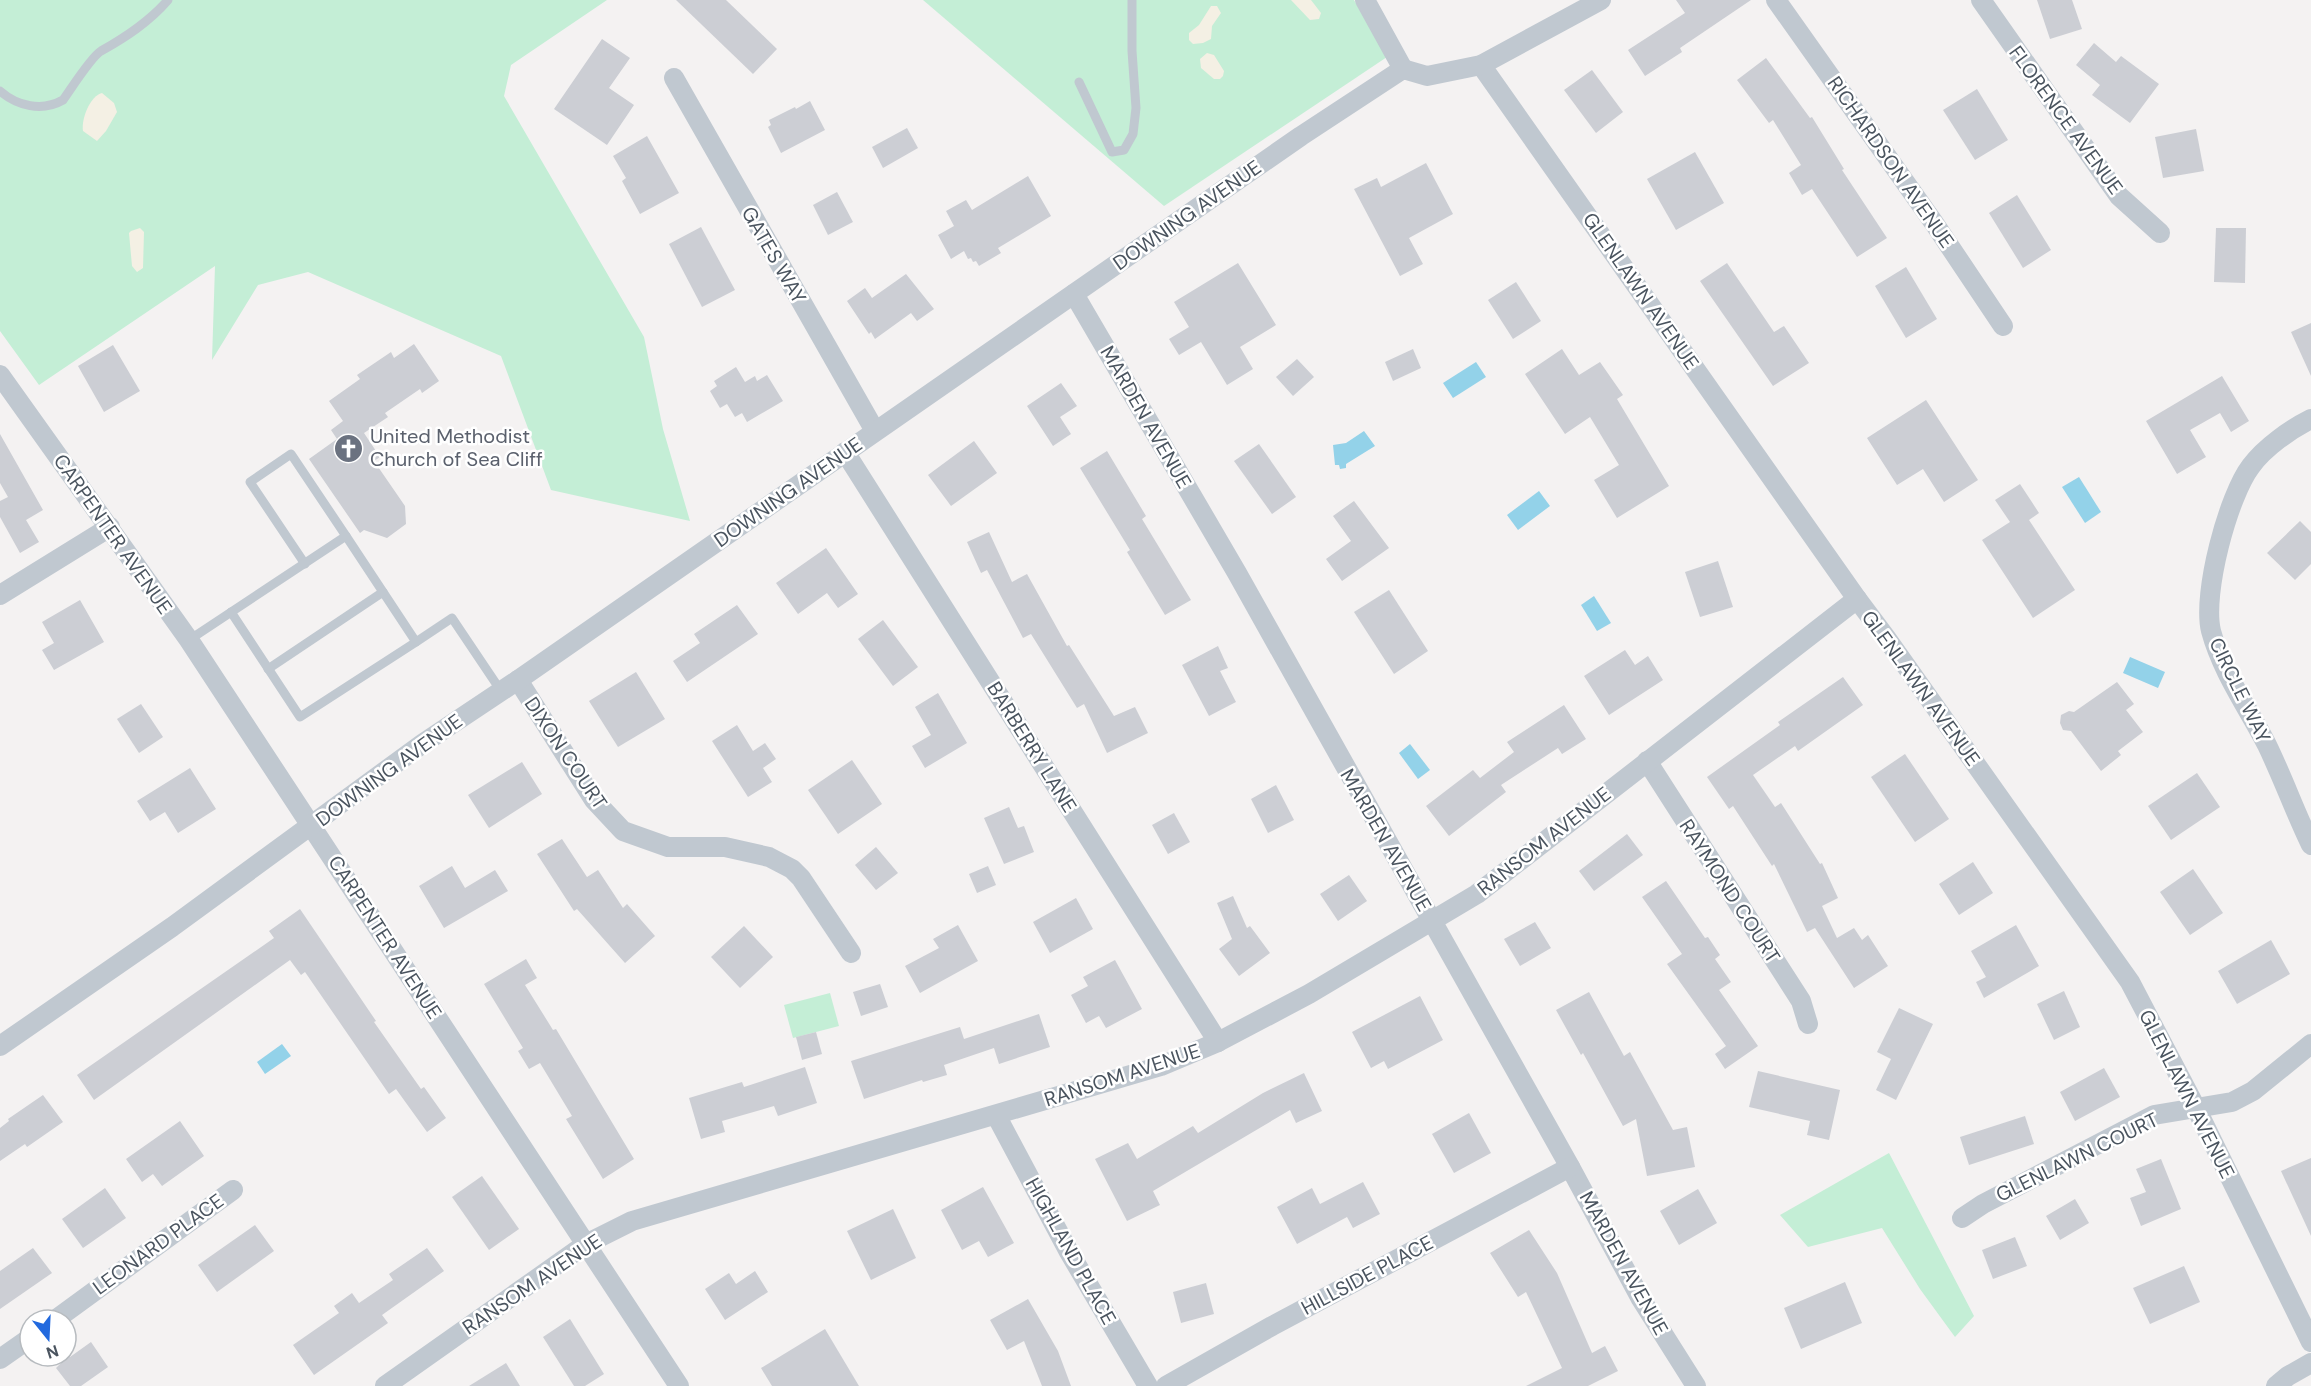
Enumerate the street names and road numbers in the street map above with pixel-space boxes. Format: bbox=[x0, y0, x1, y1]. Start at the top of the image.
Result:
street label: FLORENCE AVENUE bbox=[2003, 41, 2129, 199]
street label: RICHARDSON AVENUE bbox=[1822, 71, 1960, 253]
street label: DOWNING AVENUE bbox=[1108, 154, 1266, 276]
street label: GATES WAY bbox=[736, 202, 812, 308]
street label: GLENLAWN AVENUE bbox=[1577, 207, 1705, 375]
street label: MARDEN AVENUE bbox=[1095, 341, 1197, 493]
street label: DOWNING AVENUE bbox=[709, 431, 867, 553]
street label: CARPENTER AVENUE bbox=[48, 449, 178, 619]
street label: GLENLAWN AVENUE bbox=[1856, 605, 1986, 771]
street label: CIRCLE WAY bbox=[2203, 633, 2277, 747]
street label: BARBERRY LANE bbox=[981, 677, 1083, 817]
street label: DIXON COURT bbox=[519, 692, 613, 814]
street label: DOWNING AVENUE bbox=[311, 708, 467, 832]
street label: MARDEN AVENUE bbox=[1335, 764, 1437, 916]
street label: RANSOM AVENUE bbox=[1472, 781, 1616, 901]
street label: RAYMOND COURT bbox=[1674, 814, 1786, 968]
street label: CARPENTER AVENUE bbox=[322, 850, 448, 1024]
street label: GLENLAWN AVENUE bbox=[2133, 1005, 2241, 1183]
street label: RANSOM AVENUE bbox=[1041, 1038, 1203, 1112]
street label: GLENLAWN COURT bbox=[1991, 1106, 2163, 1208]
street label: HIGHLAND PLACE bbox=[1020, 1173, 1122, 1329]
street label: MARDEN AVENUE bbox=[1574, 1187, 1674, 1339]
street label: LEONARD PLACE bbox=[87, 1188, 229, 1300]
street label: RANSOM AVENUE bbox=[457, 1228, 607, 1340]
street label: HILLSIDE PLACE bbox=[1297, 1229, 1437, 1321]

